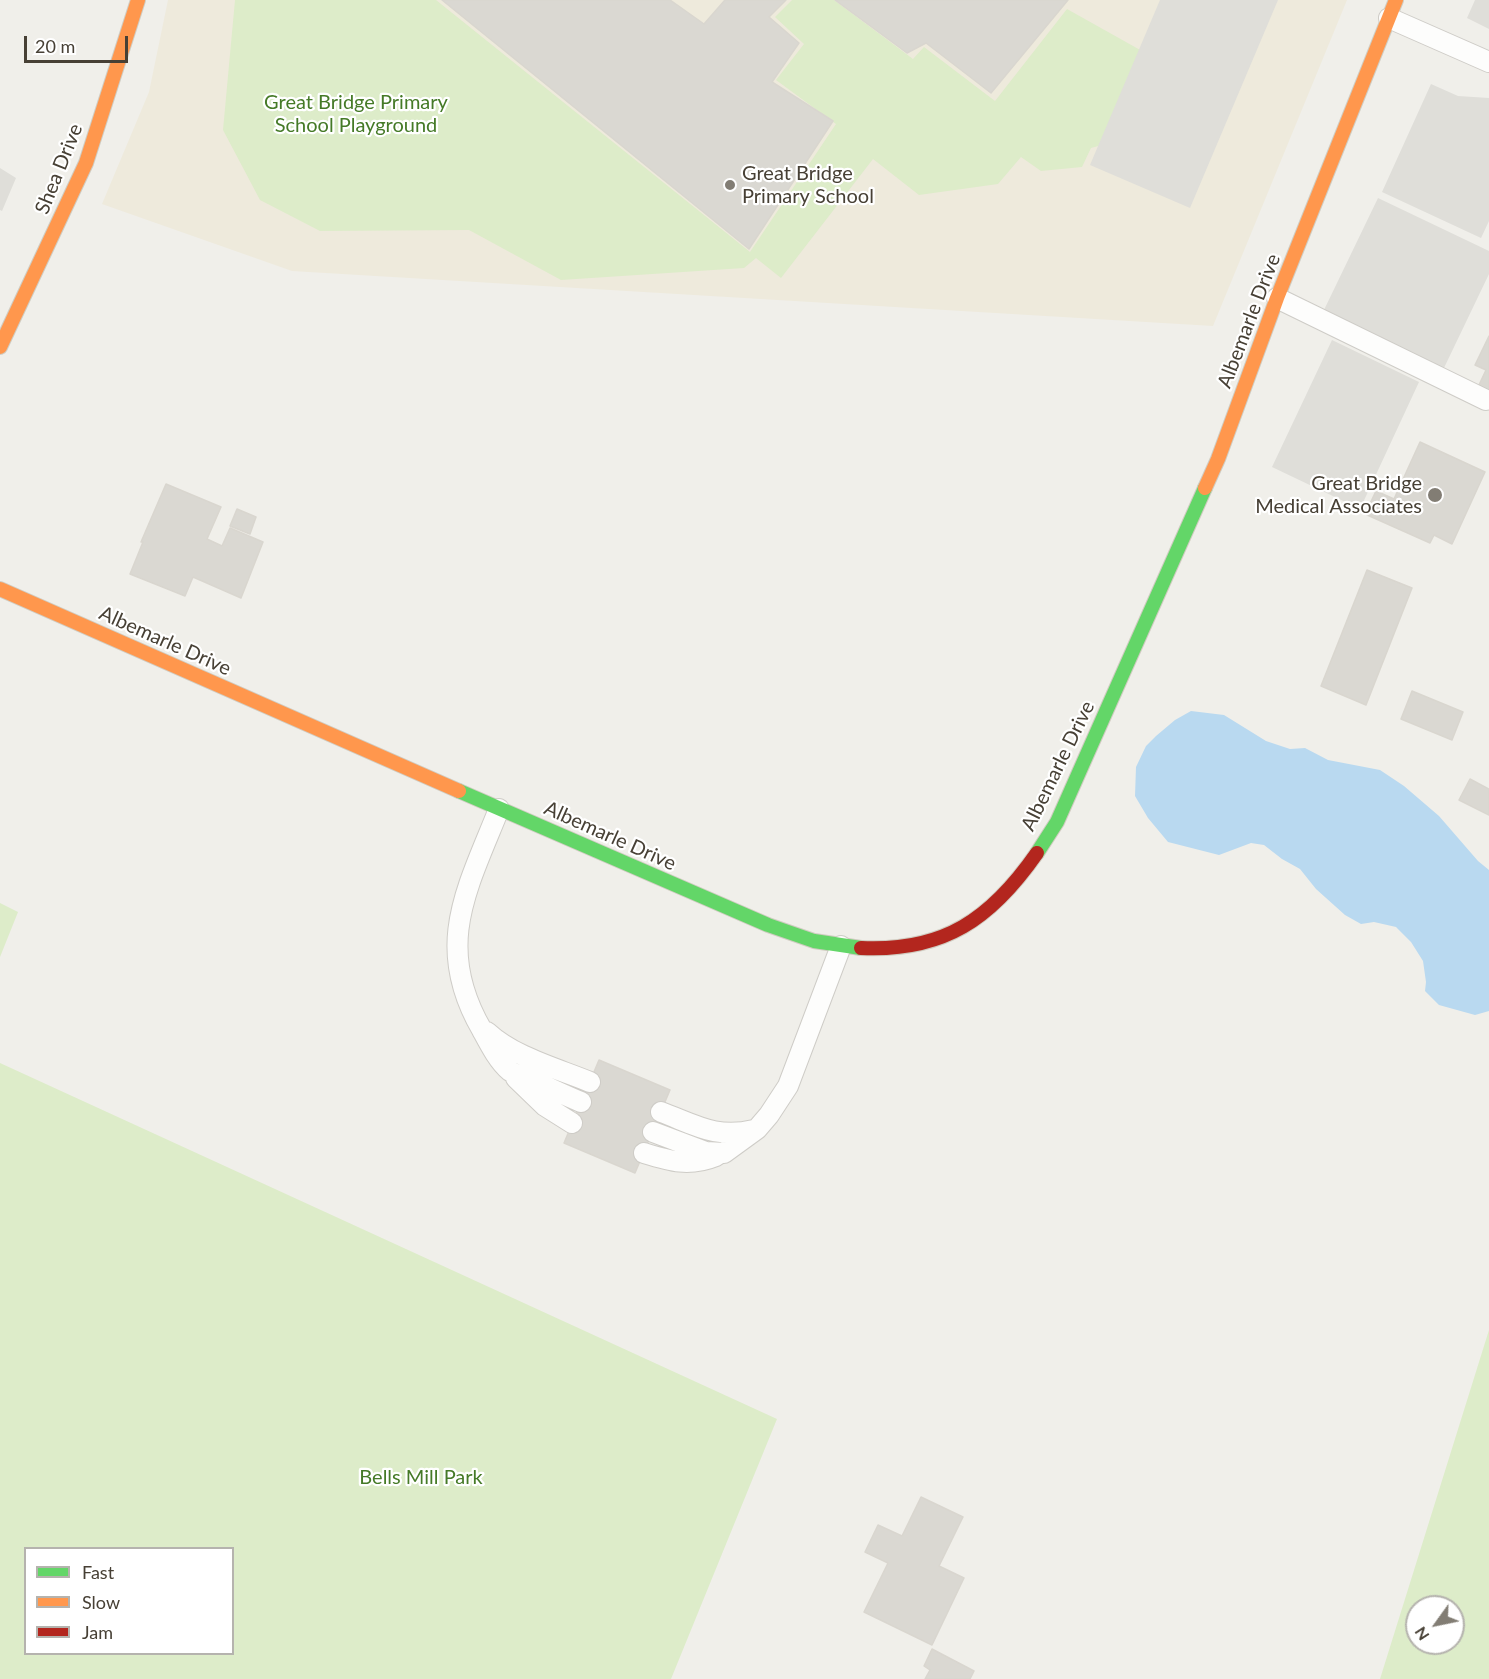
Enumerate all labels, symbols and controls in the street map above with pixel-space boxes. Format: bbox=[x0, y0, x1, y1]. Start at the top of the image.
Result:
scale bar bbox=[27, 24, 130, 62]
text: 20 m bbox=[35, 35, 75, 57]
park label: Great Bridge Primary School Playground bbox=[264, 91, 448, 138]
street label: Shea Drive bbox=[30, 120, 88, 218]
place label: Great Bridge Primary School bbox=[742, 162, 874, 209]
marker: Great Bridge Primary School bbox=[723, 178, 737, 192]
street label: Albemarle Drive bbox=[1212, 251, 1286, 391]
place label: Great Bridge Medical Associates bbox=[1255, 472, 1422, 519]
marker: Great Bridge Medical Associates bbox=[1426, 486, 1444, 504]
street label: Albemarle Drive bbox=[95, 601, 235, 681]
street label: Albemarle Drive bbox=[1016, 697, 1100, 835]
street label: Albemarle Drive bbox=[540, 796, 680, 876]
park label: Bells Mill Park bbox=[359, 1466, 483, 1490]
legend bbox=[24, 1547, 234, 1655]
text: Fast bbox=[82, 1561, 114, 1583]
text: Slow bbox=[82, 1591, 120, 1613]
north arrow bbox=[1405, 1595, 1465, 1655]
text: Jam bbox=[82, 1621, 113, 1643]
text: N bbox=[1410, 1624, 1432, 1644]

